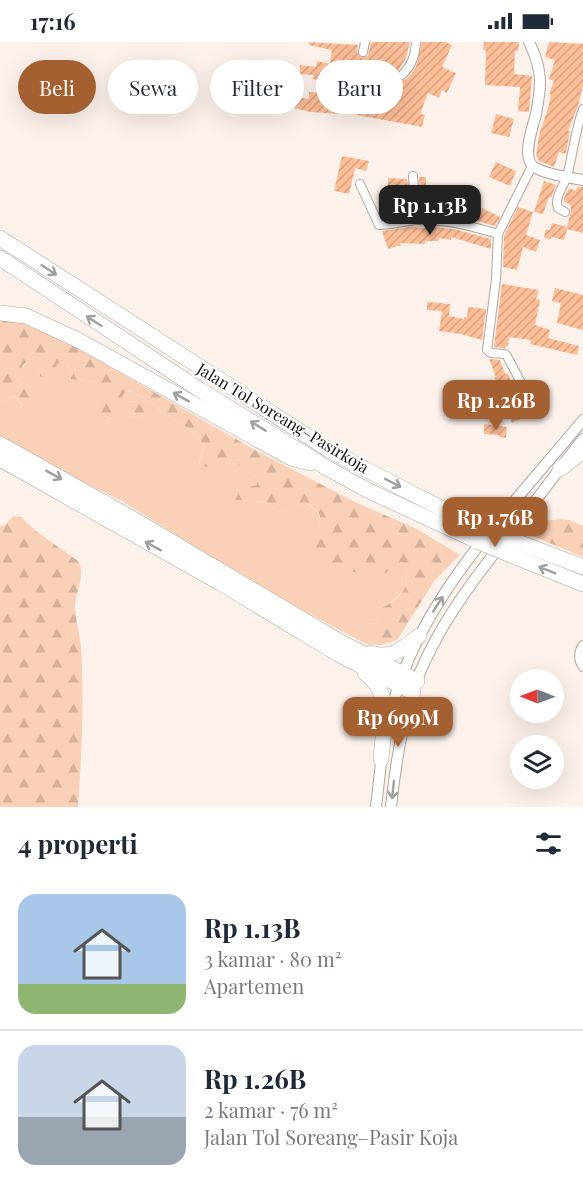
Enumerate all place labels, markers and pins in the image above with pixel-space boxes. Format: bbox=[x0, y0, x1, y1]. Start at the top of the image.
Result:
pin: Rp 1.13B bbox=[368, 185, 492, 236]
pin: Rp 1.26B bbox=[434, 380, 558, 431]
pin: Rp 1.76B bbox=[433, 497, 557, 548]
pin: Rp 699M bbox=[343, 697, 453, 748]

